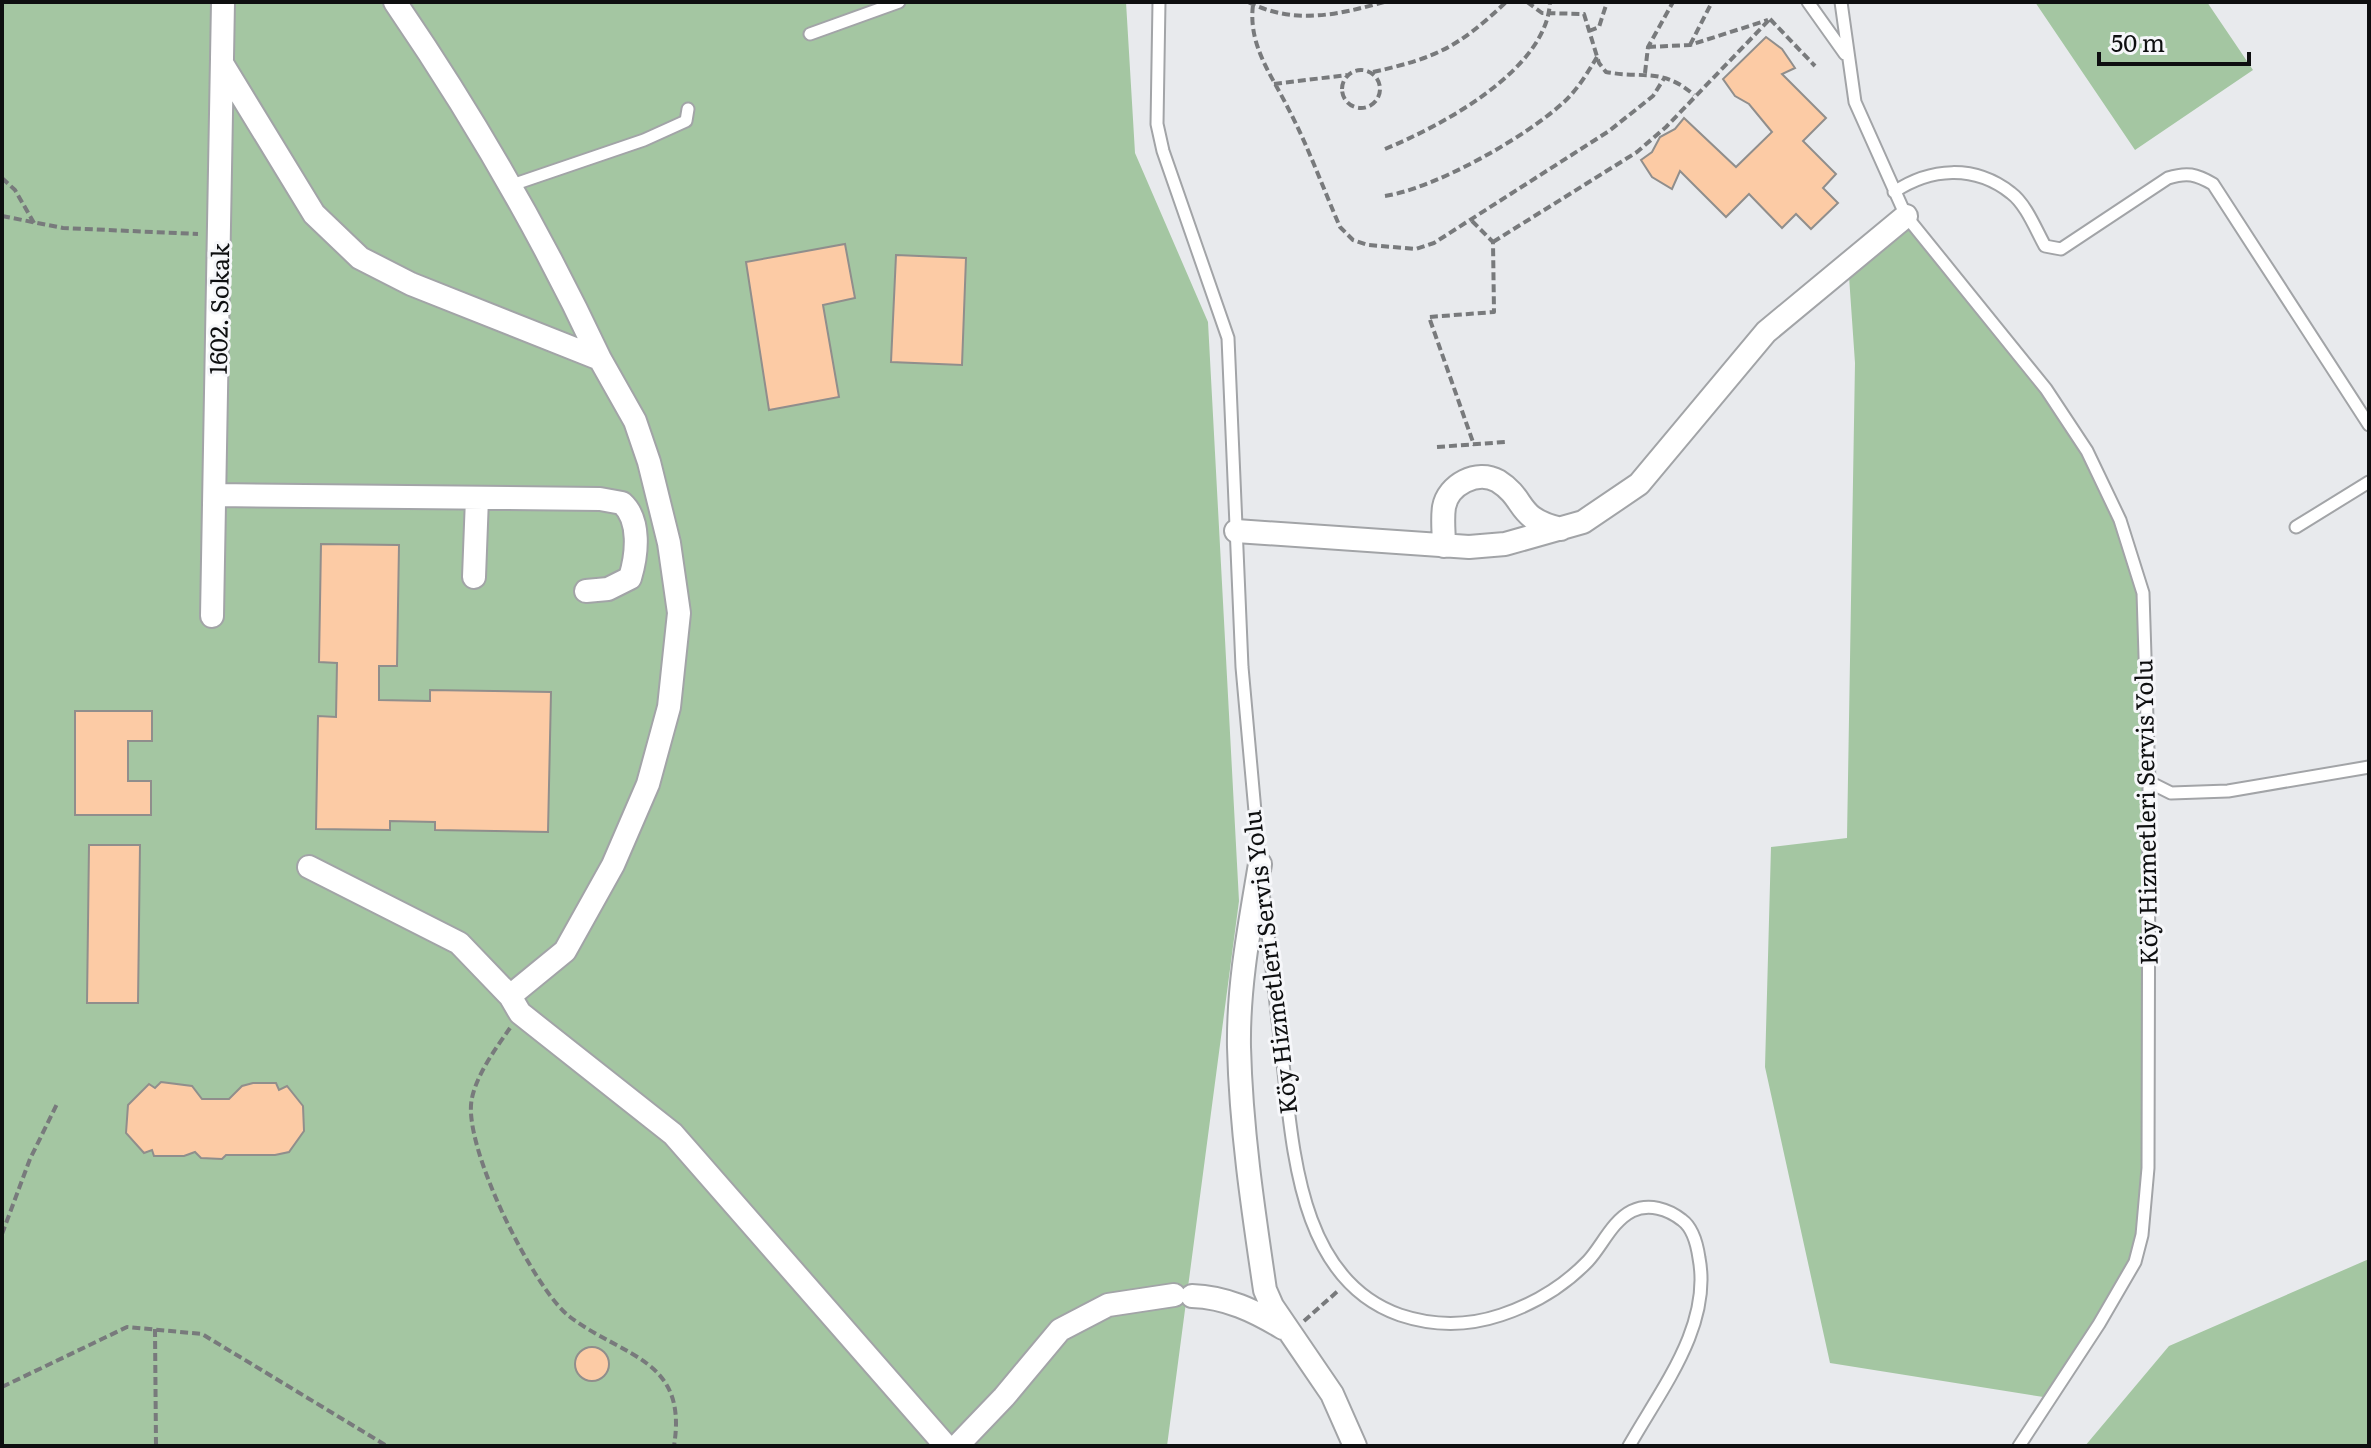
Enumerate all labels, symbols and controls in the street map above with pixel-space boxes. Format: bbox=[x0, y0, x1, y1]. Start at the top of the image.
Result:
scale bar bbox=[2099, 16, 2249, 66]
text: 50 m bbox=[2111, 24, 2165, 59]
street label: 1602. Sokak bbox=[199, 243, 236, 375]
street label: Köy Hizmetleri Servis Yolu bbox=[2124, 659, 2165, 965]
street label: Köy Hizmetleri Servis Yolu bbox=[1232, 808, 1305, 1116]

